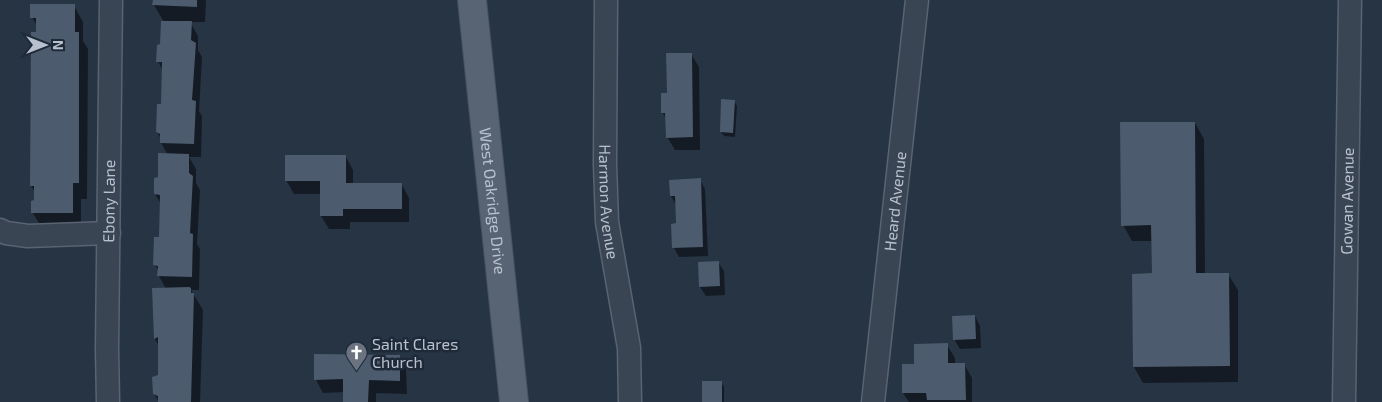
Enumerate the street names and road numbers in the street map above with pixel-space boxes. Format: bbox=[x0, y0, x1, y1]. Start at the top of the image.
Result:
street label: West Oakridge Drive bbox=[476, 126, 511, 275]
street label: Harmon Avenue bbox=[596, 144, 623, 261]
street label: Gowan Avenue bbox=[1336, 147, 1357, 255]
street label: Heard Avenue bbox=[880, 150, 909, 252]
street label: Ebony Lane bbox=[98, 159, 118, 243]

